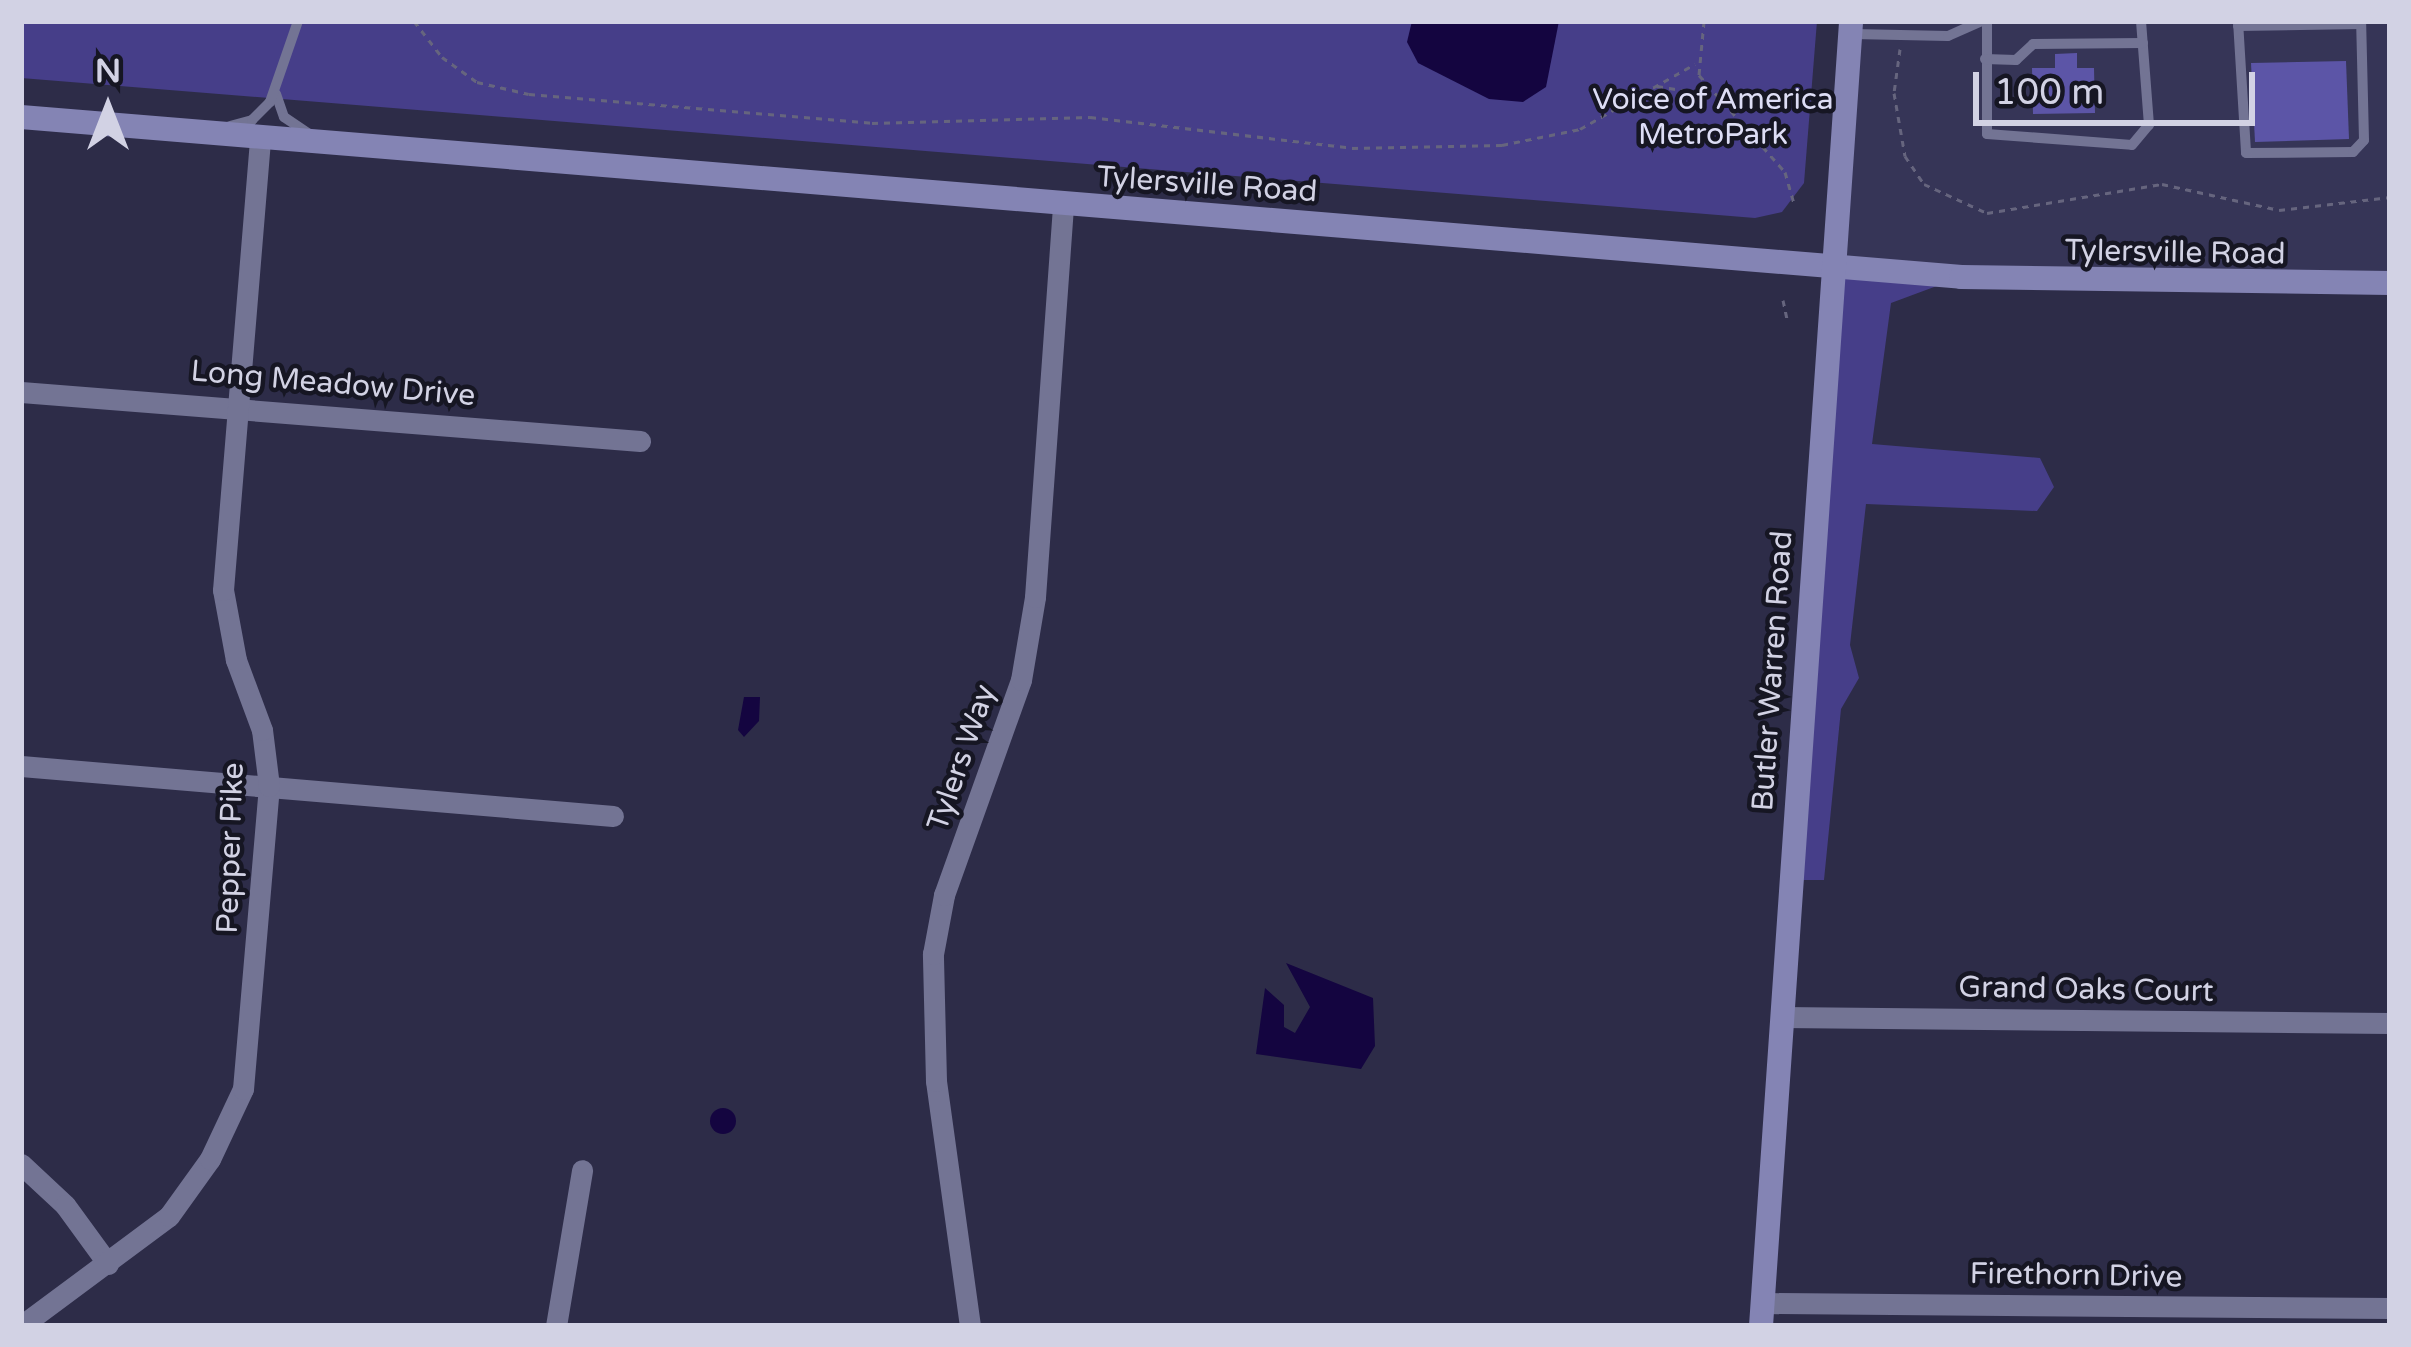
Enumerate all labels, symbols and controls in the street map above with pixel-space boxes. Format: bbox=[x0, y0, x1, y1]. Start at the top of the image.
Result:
north arrow bbox=[48, 48, 168, 168]
scale bar bbox=[1979, 48, 2261, 122]
text: N bbox=[95, 52, 121, 91]
text: 100 m bbox=[1994, 71, 2104, 114]
park label: Voice of America MetroPark bbox=[1592, 82, 1834, 152]
street label: Tylersville Road bbox=[1096, 159, 1318, 211]
street label: Tylersville Road bbox=[2064, 233, 2286, 273]
street label: Long Meadow Drive bbox=[189, 354, 477, 414]
street label: Butler Warren Road bbox=[1745, 530, 1801, 812]
street label: Tylers Way bbox=[920, 680, 1004, 836]
street label: Pepper Pike bbox=[210, 762, 252, 934]
street label: Grand Oaks Court bbox=[1958, 970, 2214, 1010]
street label: Firethorn Drive bbox=[1969, 1256, 2183, 1296]

